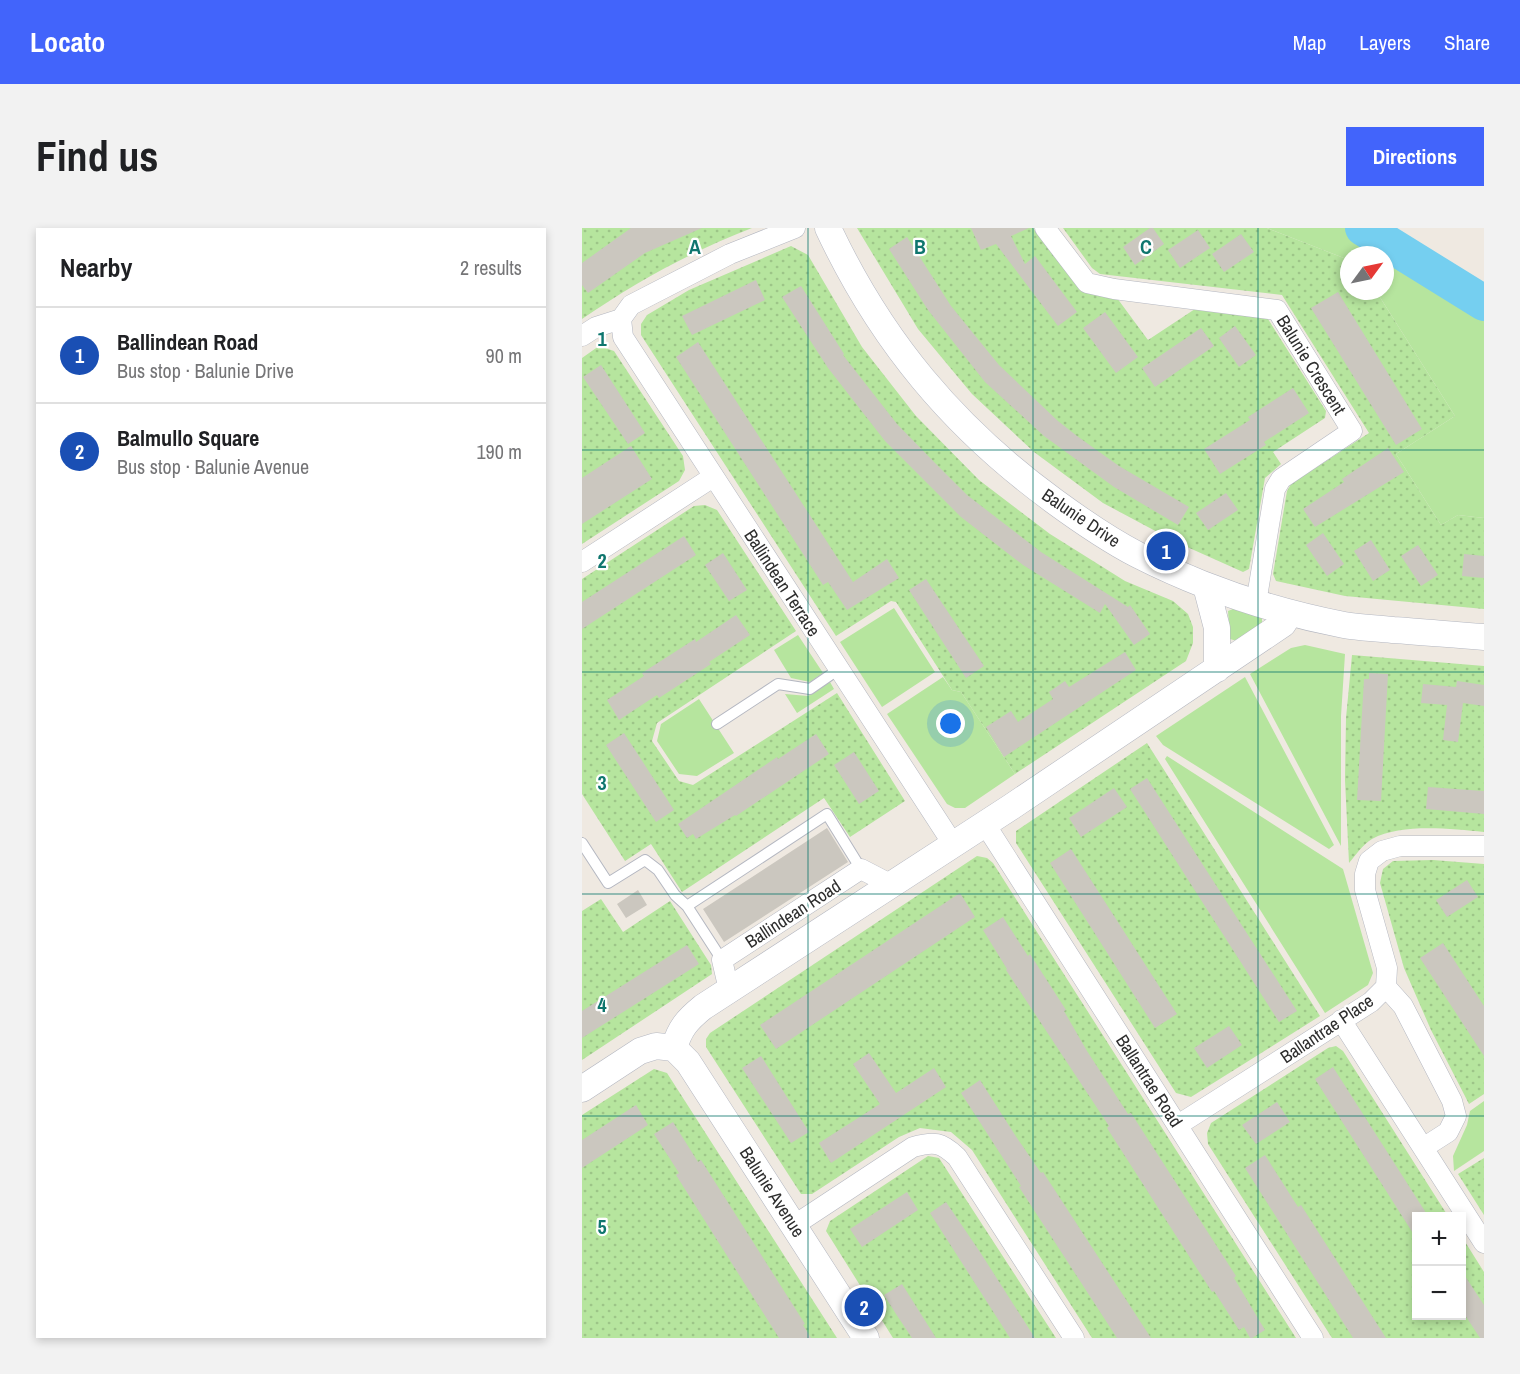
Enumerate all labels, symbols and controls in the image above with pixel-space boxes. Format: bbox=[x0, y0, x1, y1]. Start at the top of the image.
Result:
text: Locato bbox=[30, 23, 105, 61]
text: Map bbox=[1293, 28, 1326, 57]
text: Layers bbox=[1359, 28, 1411, 57]
text: Share bbox=[1444, 28, 1490, 57]
button: Directions bbox=[1346, 127, 1484, 186]
text: Find us bbox=[36, 128, 158, 184]
text: A bbox=[689, 233, 701, 260]
text: B bbox=[914, 233, 926, 260]
text: C bbox=[1140, 233, 1152, 260]
north arrow bbox=[1340, 246, 1394, 300]
text: Nearby bbox=[60, 250, 132, 285]
text: 2 results bbox=[460, 254, 522, 281]
street label: Balunie Crescent bbox=[1271, 310, 1352, 419]
text: 1 bbox=[597, 325, 607, 352]
text: Ballindean Road bbox=[117, 327, 258, 357]
text: 1 bbox=[75, 342, 84, 369]
text: 90 m bbox=[486, 342, 522, 369]
text: Bus stop · Balunie Drive bbox=[117, 357, 294, 384]
text: Balmullo Square bbox=[117, 423, 259, 453]
text: 2 bbox=[75, 438, 84, 465]
text: 190 m bbox=[476, 438, 522, 465]
text: Bus stop · Balunie Avenue bbox=[117, 453, 309, 480]
street label: Balunie Drive bbox=[1037, 482, 1125, 553]
street label: Ballindean Terrace bbox=[738, 524, 826, 641]
pin: 1 bbox=[1146, 528, 1186, 574]
text: 2 bbox=[597, 547, 607, 574]
your location bbox=[936, 709, 965, 738]
text: 3 bbox=[597, 769, 607, 796]
street label: Ballindean Road bbox=[740, 873, 845, 954]
street label: Ballantrae Place bbox=[1275, 988, 1378, 1069]
text: 4 bbox=[597, 991, 607, 1018]
street label: Ballantrae Road bbox=[1110, 1030, 1189, 1132]
street label: Balunie Avenue bbox=[734, 1142, 811, 1242]
map controls bbox=[1412, 1212, 1466, 1320]
button: + bbox=[1412, 1212, 1466, 1266]
text: 5 bbox=[597, 1213, 607, 1240]
button: − bbox=[1412, 1266, 1466, 1320]
pin: 2 bbox=[844, 1284, 884, 1330]

